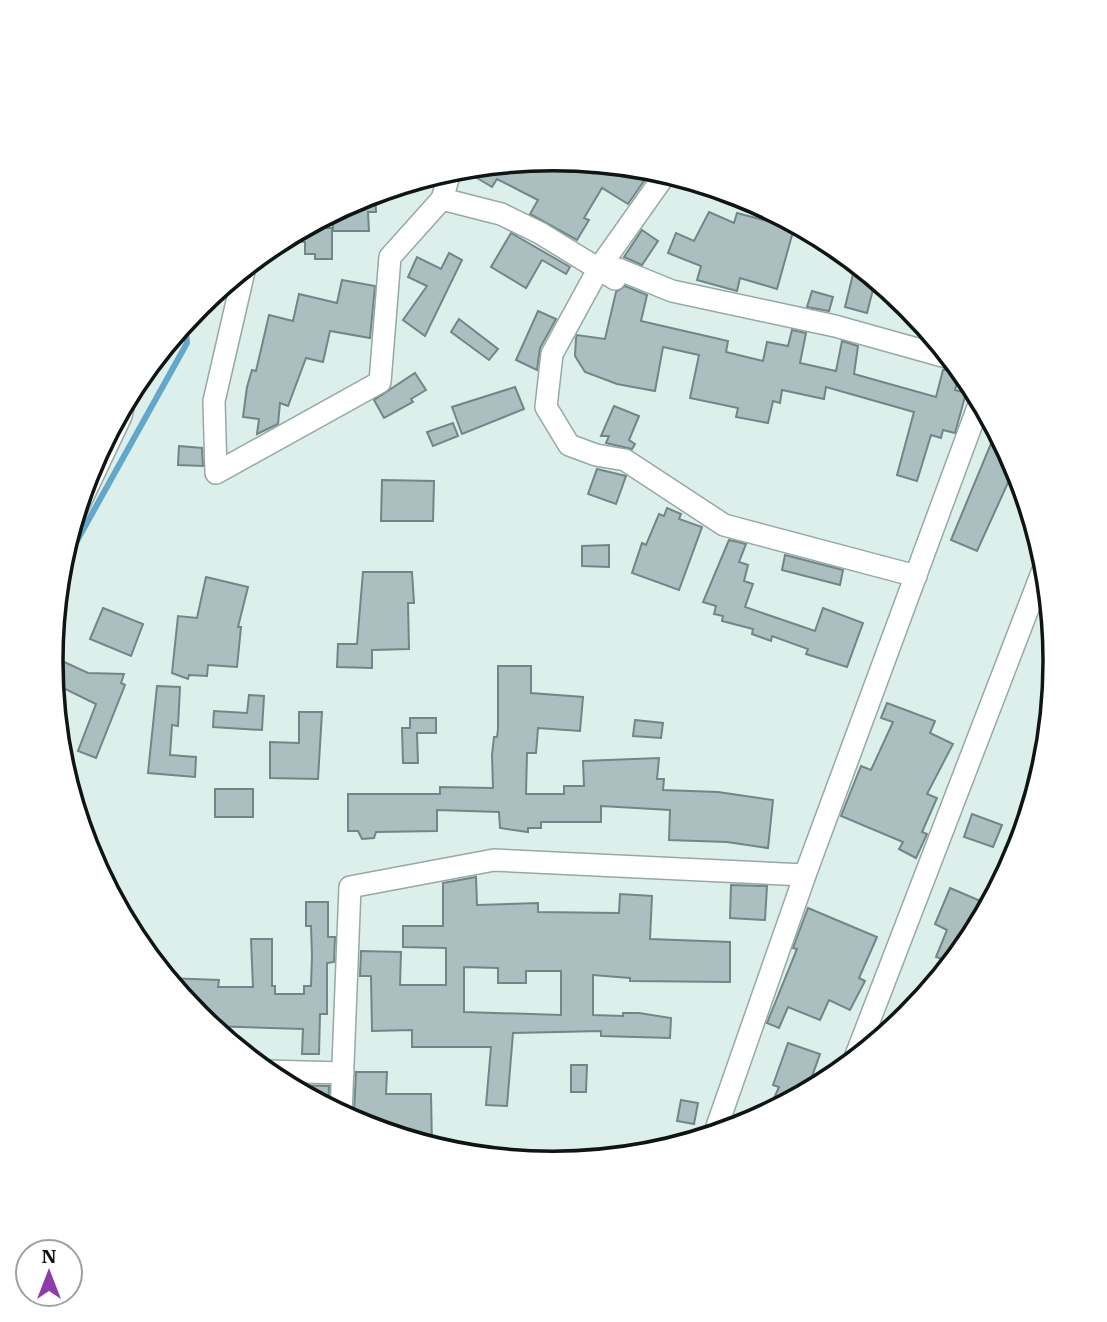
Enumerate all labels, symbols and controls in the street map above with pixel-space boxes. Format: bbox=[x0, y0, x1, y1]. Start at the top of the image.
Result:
north arrow bbox=[14, 1238, 84, 1308]
text: N bbox=[41, 1244, 57, 1268]

